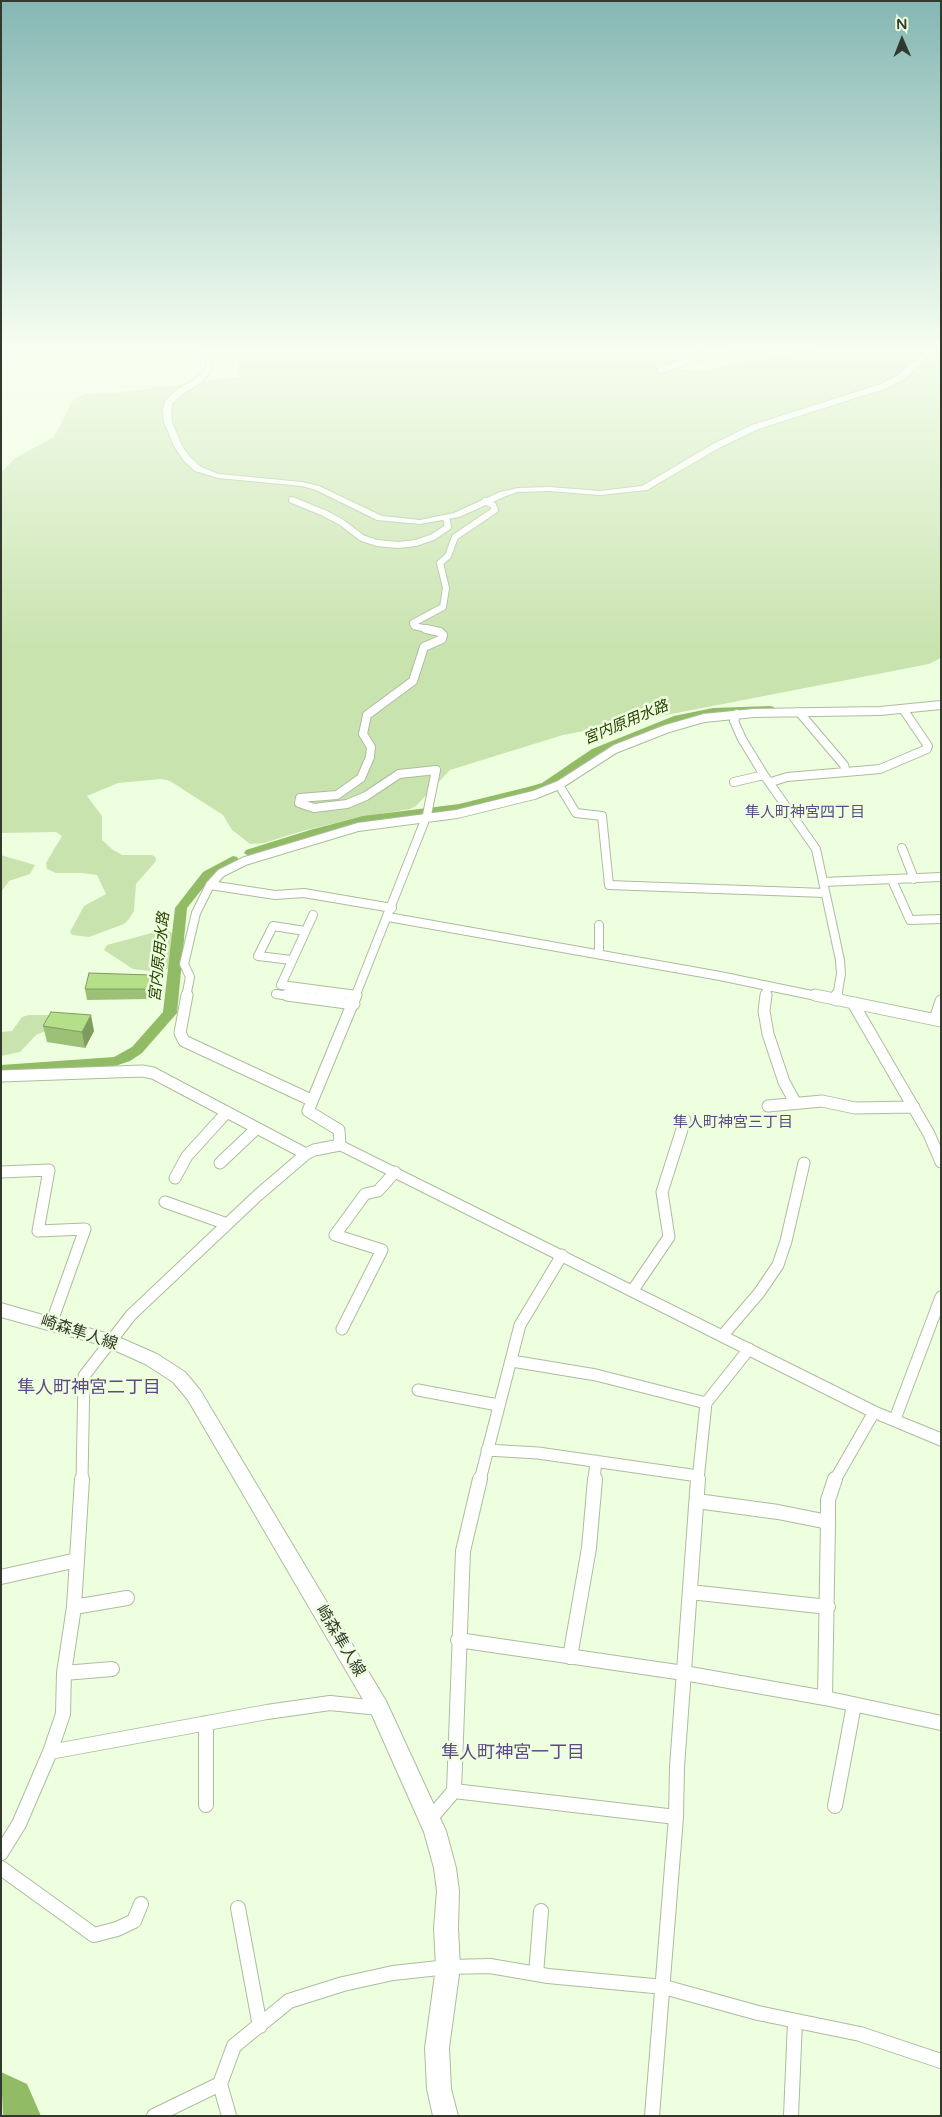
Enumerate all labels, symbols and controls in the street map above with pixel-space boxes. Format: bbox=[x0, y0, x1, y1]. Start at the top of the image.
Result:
north arrow bbox=[877, 15, 927, 65]
text: N bbox=[896, 16, 908, 33]
water label: 宮内原用水路 bbox=[581, 697, 671, 749]
district label: 隼人町神宮四丁目 bbox=[745, 804, 865, 822]
water label: 宮内原用水路 bbox=[146, 911, 174, 1003]
district label: 隼人町神宮三丁目 bbox=[673, 1114, 793, 1132]
street label: 崎森隼人線 bbox=[38, 1312, 120, 1354]
district label: 隼人町神宮二丁目 bbox=[17, 1377, 161, 1399]
street label: 崎森隼人線 bbox=[311, 1602, 369, 1680]
district label: 隼人町神宮一丁目 bbox=[441, 1742, 585, 1764]

